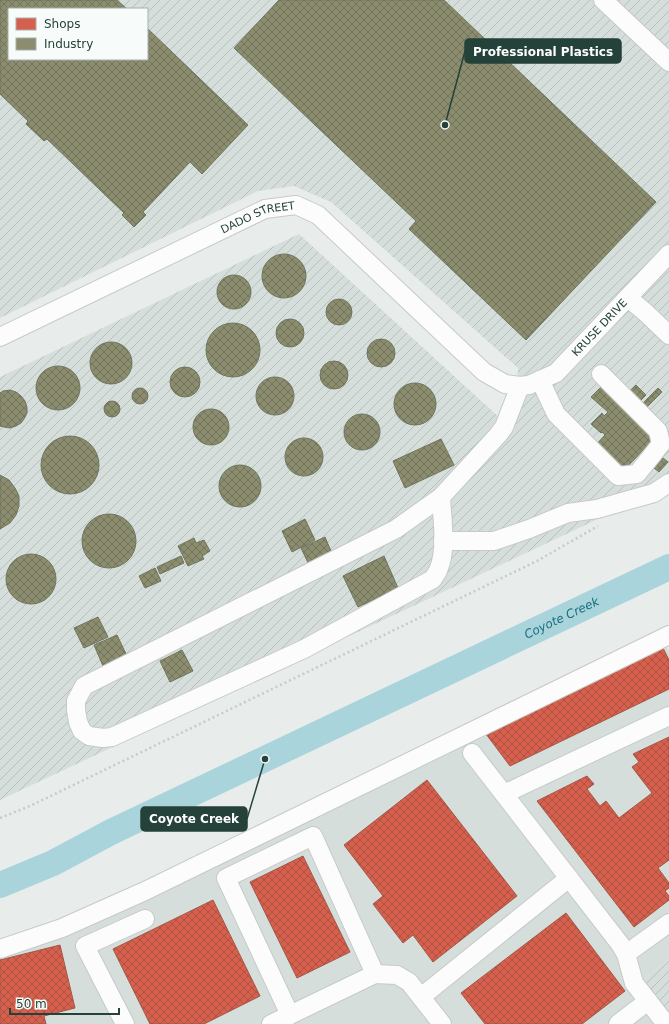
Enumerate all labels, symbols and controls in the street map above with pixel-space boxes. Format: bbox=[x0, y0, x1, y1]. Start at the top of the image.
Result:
legend bbox=[8, 8, 148, 60]
text: Shops bbox=[44, 17, 80, 31]
text: Industry bbox=[44, 37, 93, 51]
callout: Professional Plastics bbox=[465, 39, 621, 63]
text: Professional Plastics bbox=[473, 45, 613, 59]
street label: DADO STREET bbox=[219, 199, 296, 236]
street label: KRUSE DRIVE bbox=[569, 296, 630, 359]
water label: Coyote Creek bbox=[522, 594, 602, 642]
callout: Coyote Creek bbox=[141, 807, 247, 831]
text: Coyote Creek bbox=[149, 812, 240, 826]
scale bar bbox=[10, 990, 119, 1016]
text: 50 m bbox=[16, 997, 47, 1011]

